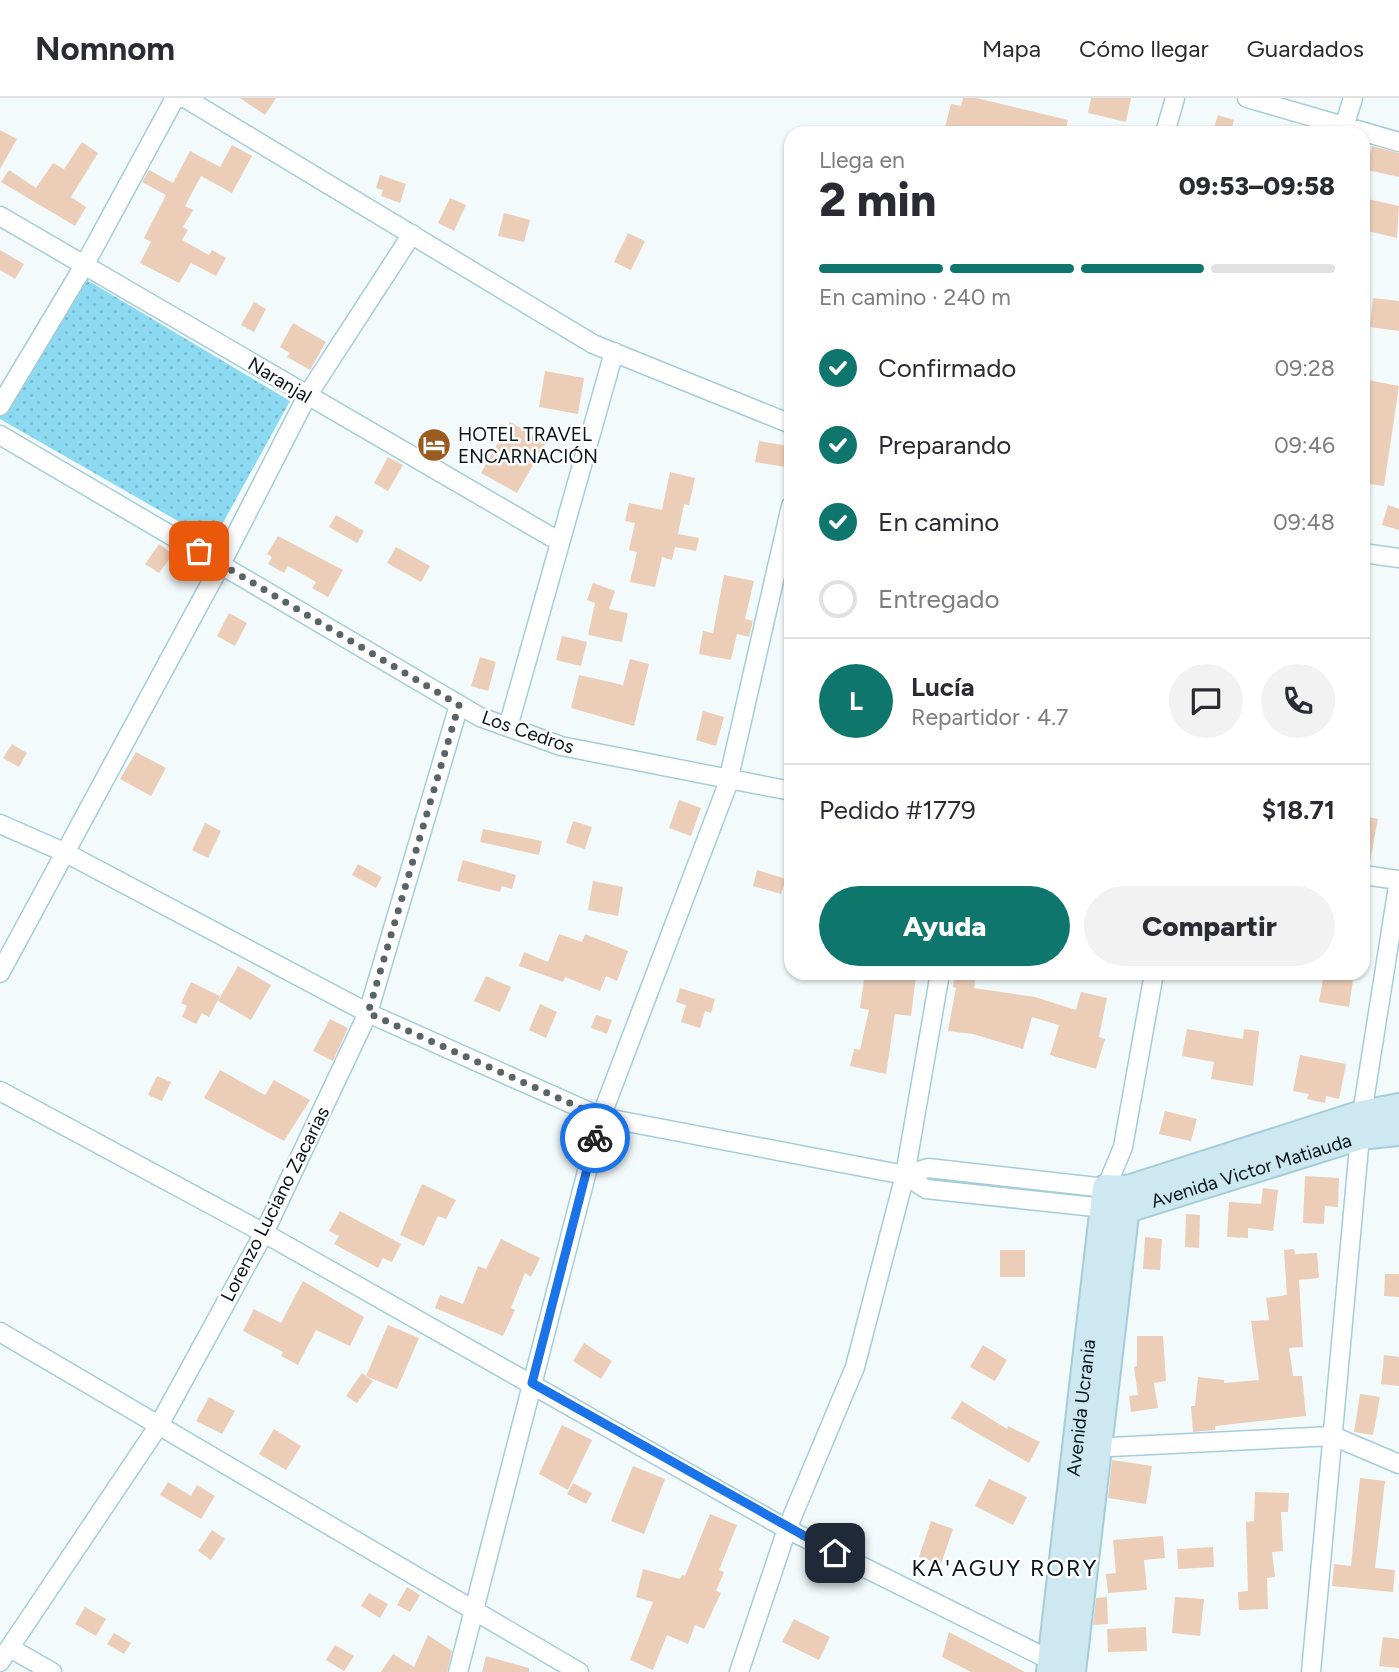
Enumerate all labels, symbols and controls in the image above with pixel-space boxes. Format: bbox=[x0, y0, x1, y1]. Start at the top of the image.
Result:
text: Nomnom bbox=[35, 29, 175, 68]
text: Mapa bbox=[982, 34, 1041, 63]
text: Cómo llegar bbox=[1079, 34, 1209, 63]
text: Guardados bbox=[1247, 34, 1364, 63]
text: Llega en bbox=[819, 146, 905, 174]
text: 09:53–09:58 bbox=[1179, 170, 1335, 202]
text: 2 min bbox=[819, 172, 936, 228]
text: En camino · 240 m bbox=[819, 283, 1011, 311]
icon: check bbox=[819, 349, 857, 387]
street label: Naranjal bbox=[244, 352, 316, 408]
text: Confirmado bbox=[878, 352, 1016, 384]
text: 09:28 bbox=[1274, 354, 1335, 382]
place label: HOTEL TRAVEL ENCARNACIÓN bbox=[458, 423, 598, 468]
hotel icon: HOTEL TRAVEL ENCARNACIÓN bbox=[415, 426, 453, 464]
icon: check bbox=[819, 426, 857, 464]
text: Preparando bbox=[878, 429, 1011, 461]
text: 09:46 bbox=[1274, 431, 1335, 459]
icon: check bbox=[819, 503, 857, 541]
text: En camino bbox=[878, 506, 999, 538]
text: 09:48 bbox=[1273, 508, 1335, 536]
pin bbox=[169, 521, 229, 581]
icon: bag bbox=[180, 532, 218, 570]
text: Entregado bbox=[878, 583, 1000, 615]
button: chat bbox=[1169, 664, 1243, 738]
button: phone bbox=[1261, 664, 1335, 738]
text: Lucía bbox=[911, 671, 975, 703]
text: L bbox=[849, 685, 863, 717]
text: Repartidor · 4.7 bbox=[911, 703, 1068, 731]
street label: Los Cedros bbox=[479, 706, 577, 759]
text: Pedido #1779 bbox=[819, 794, 976, 826]
text: $18.71 bbox=[1262, 794, 1335, 826]
button: Ayuda bbox=[819, 886, 1070, 966]
button: Compartir bbox=[1084, 886, 1335, 966]
street label: Lorenzo Luciano Zacarias bbox=[216, 1103, 334, 1305]
courier bbox=[560, 1103, 630, 1173]
icon: bike bbox=[576, 1119, 614, 1157]
street label: Avenida Victor Matiauda bbox=[1148, 1128, 1354, 1212]
street label: Avenida Ucrania bbox=[1061, 1338, 1100, 1478]
pin bbox=[805, 1523, 865, 1583]
icon: home bbox=[816, 1534, 854, 1572]
district label: KA'AGUY RORY bbox=[912, 1554, 1098, 1582]

